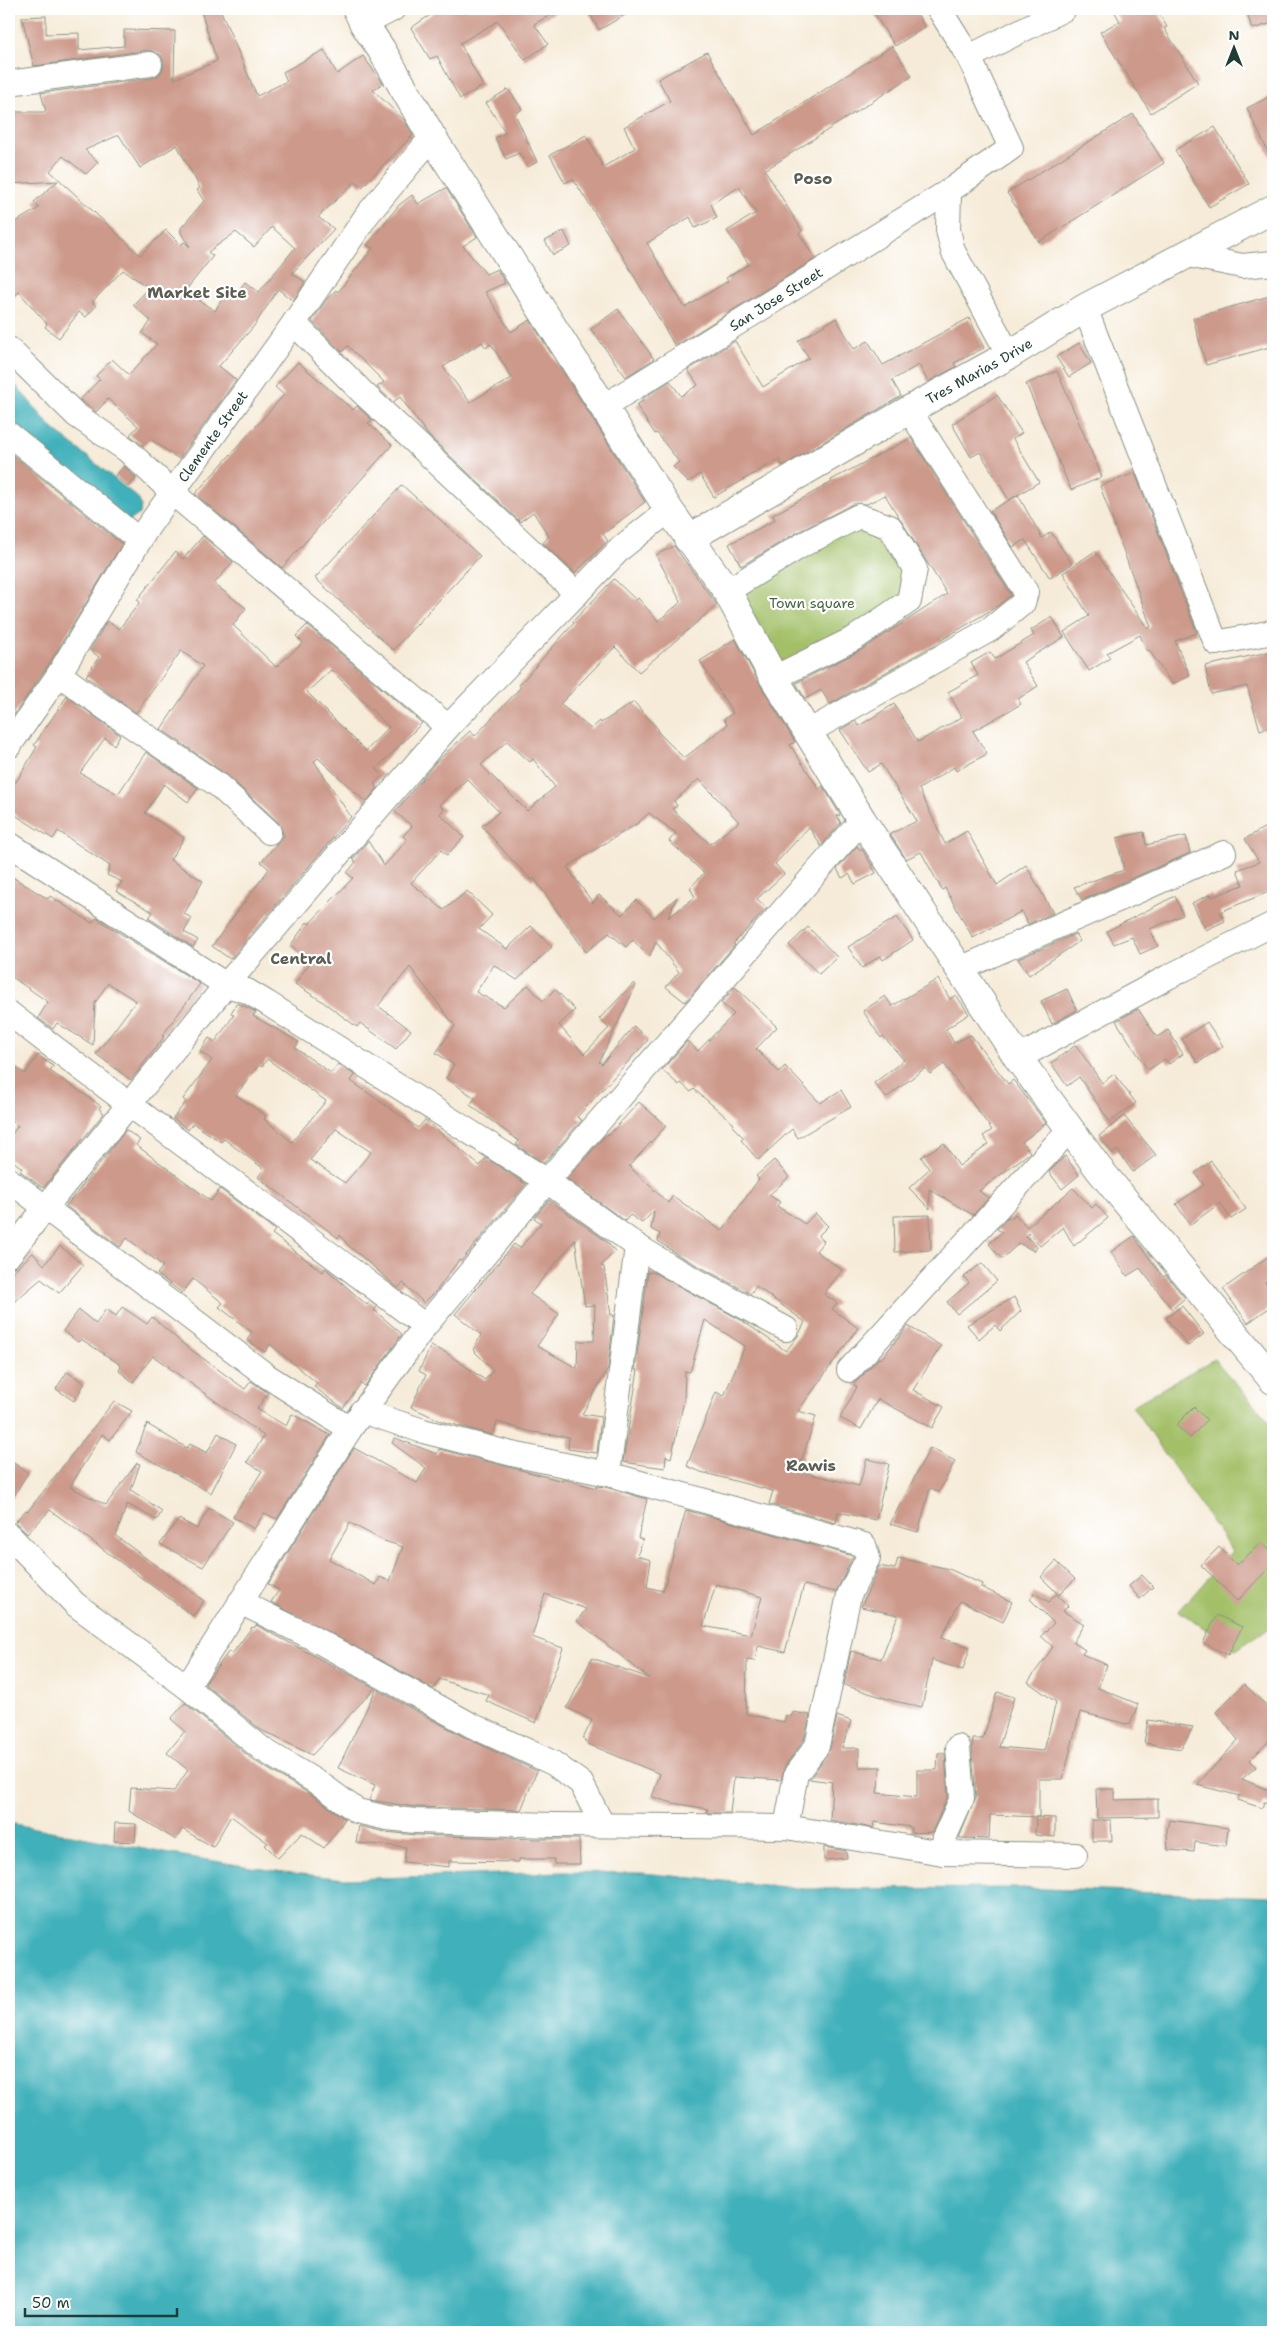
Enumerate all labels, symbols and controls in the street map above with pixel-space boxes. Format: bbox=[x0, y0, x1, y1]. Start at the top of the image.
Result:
north arrow bbox=[1210, 22, 1260, 72]
text: N bbox=[1228, 26, 1240, 44]
district label: Poso bbox=[794, 168, 832, 189]
street label: San Jose Street bbox=[726, 263, 826, 335]
district label: Market Site bbox=[147, 282, 247, 303]
street label: Tres Marias Drive bbox=[923, 334, 1036, 408]
street label: Clemente Street bbox=[174, 387, 252, 486]
park label: Town square bbox=[769, 594, 855, 612]
district label: Central bbox=[270, 948, 332, 969]
district label: Rawis bbox=[786, 1455, 836, 1476]
scale bar bbox=[25, 2286, 178, 2318]
text: 50 m bbox=[32, 2293, 70, 2313]

